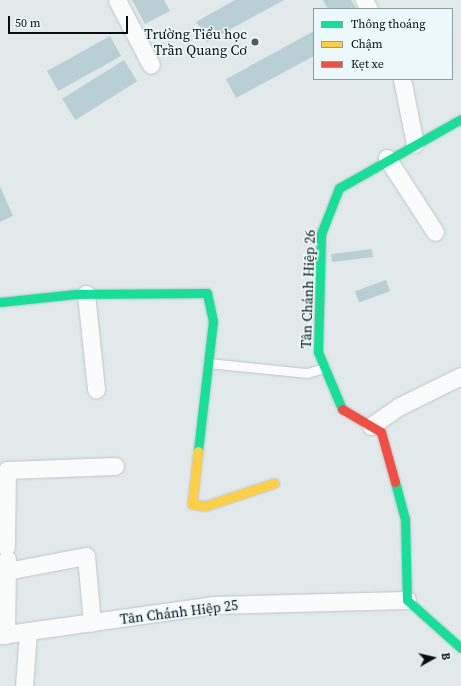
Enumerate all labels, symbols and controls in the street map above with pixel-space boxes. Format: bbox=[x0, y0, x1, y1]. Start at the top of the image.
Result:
scale bar bbox=[10, 8, 130, 34]
legend bbox=[313, 8, 453, 80]
text: 50 m bbox=[15, 15, 41, 31]
text: Thông thoáng bbox=[351, 16, 426, 32]
place label: Trường Tiểu học Trần Quang Cơ bbox=[144, 26, 247, 58]
text: Chậm bbox=[351, 36, 383, 52]
marker: Trường Tiểu học Trần Quang Cơ bbox=[250, 37, 260, 47]
text: Kẹt xe bbox=[351, 56, 384, 72]
street label: Tân Chánh Hiệp 26 bbox=[298, 229, 318, 349]
street label: Tân Chánh Hiệp 25 bbox=[119, 596, 239, 628]
north arrow bbox=[413, 638, 453, 678]
text: B bbox=[437, 652, 453, 661]

